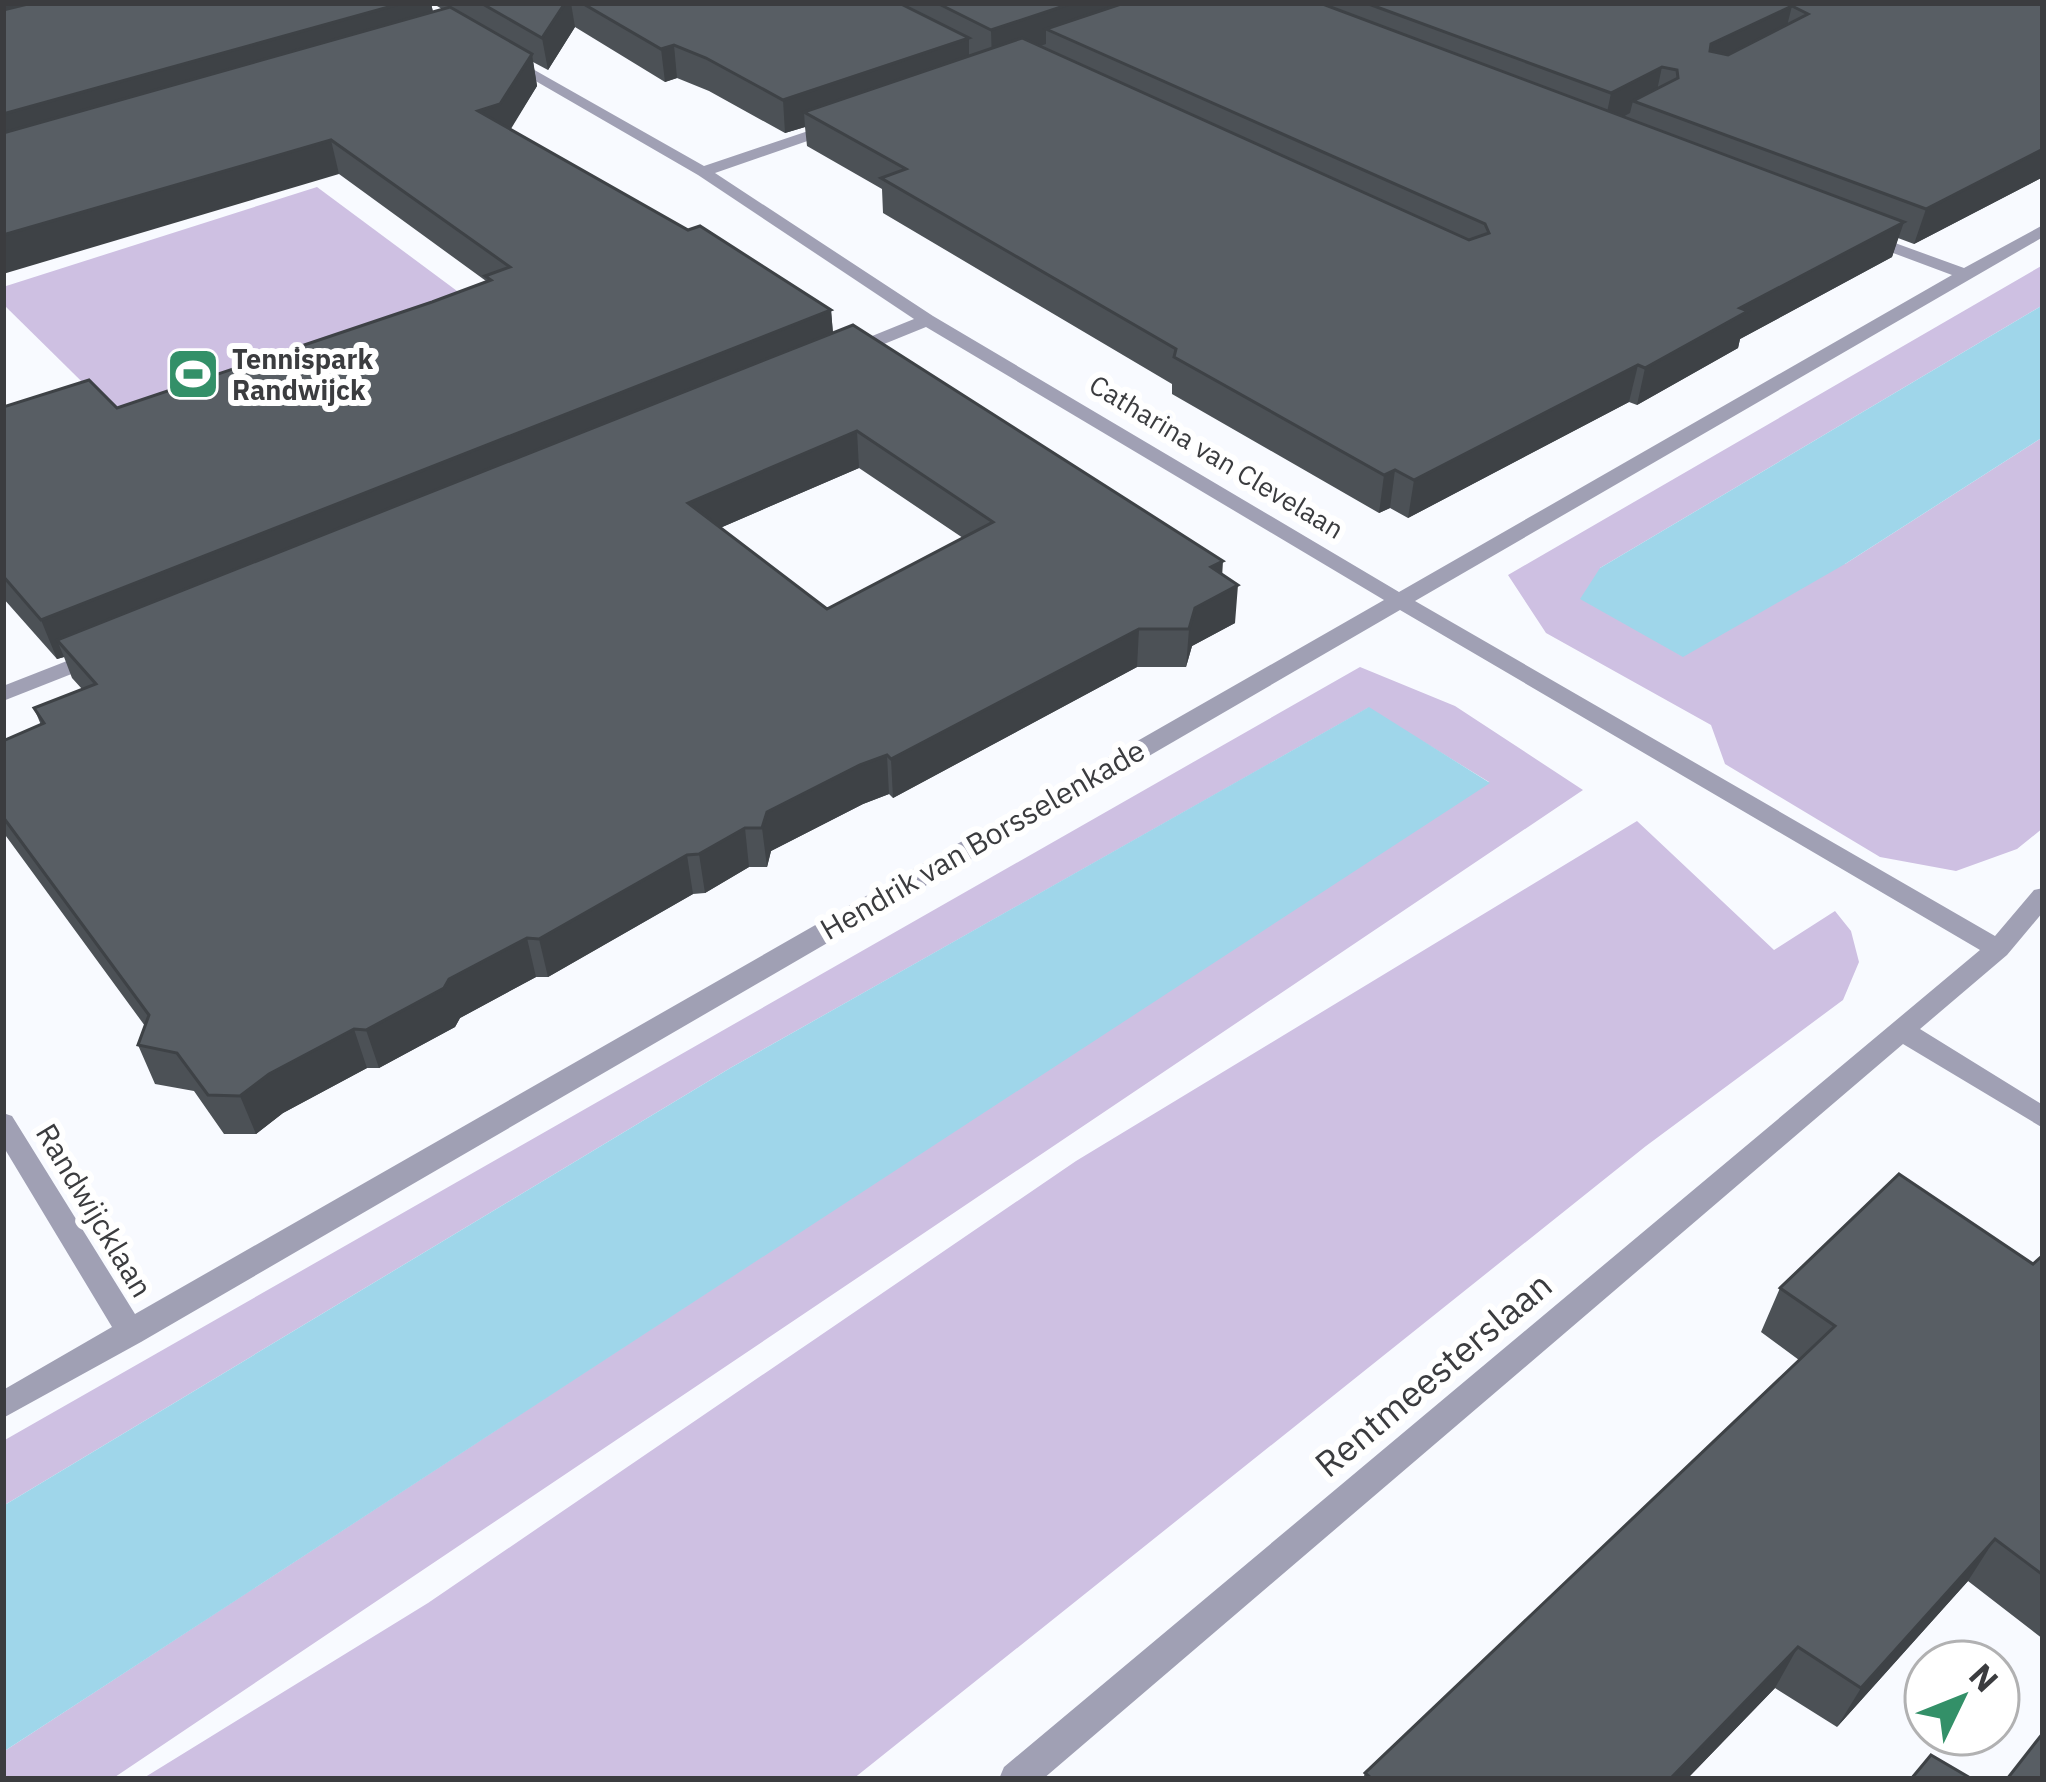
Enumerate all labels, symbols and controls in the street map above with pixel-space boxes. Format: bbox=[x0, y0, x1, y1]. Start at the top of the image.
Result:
place label: Tennispark Randwijck bbox=[232, 341, 373, 407]
sports icon: Tennispark Randwijck bbox=[165, 346, 221, 402]
street label: Catharina van Clevelaan bbox=[1083, 366, 1351, 546]
street label: Hendrik van Borsselenkade bbox=[813, 730, 1151, 948]
street label: Randwijcklaan bbox=[28, 1116, 162, 1304]
street label: Rentmeesterslaan bbox=[1305, 1261, 1561, 1487]
north arrow bbox=[1902, 1638, 2022, 1758]
text: N bbox=[1960, 1654, 2008, 1701]

